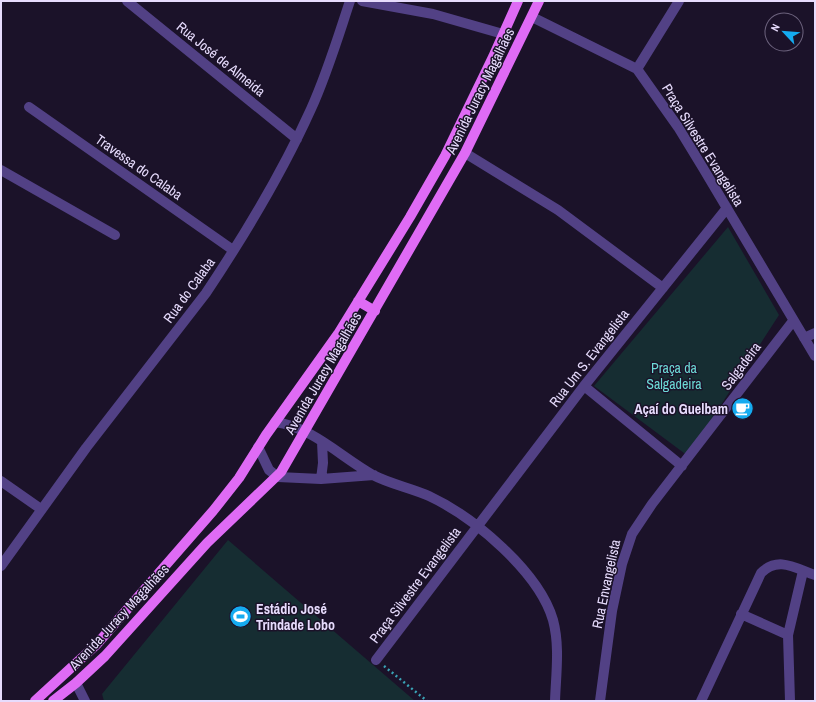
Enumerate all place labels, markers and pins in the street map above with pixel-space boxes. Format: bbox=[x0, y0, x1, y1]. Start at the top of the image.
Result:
cafe icon: Açaí do Guelbam bbox=[730, 396, 756, 422]
place label: Açaí do Guelbam bbox=[634, 400, 728, 418]
place label: Estádio José Trindade Lobo bbox=[256, 600, 335, 634]
sports icon: Estádio José Trindade Lobo bbox=[228, 604, 254, 630]

